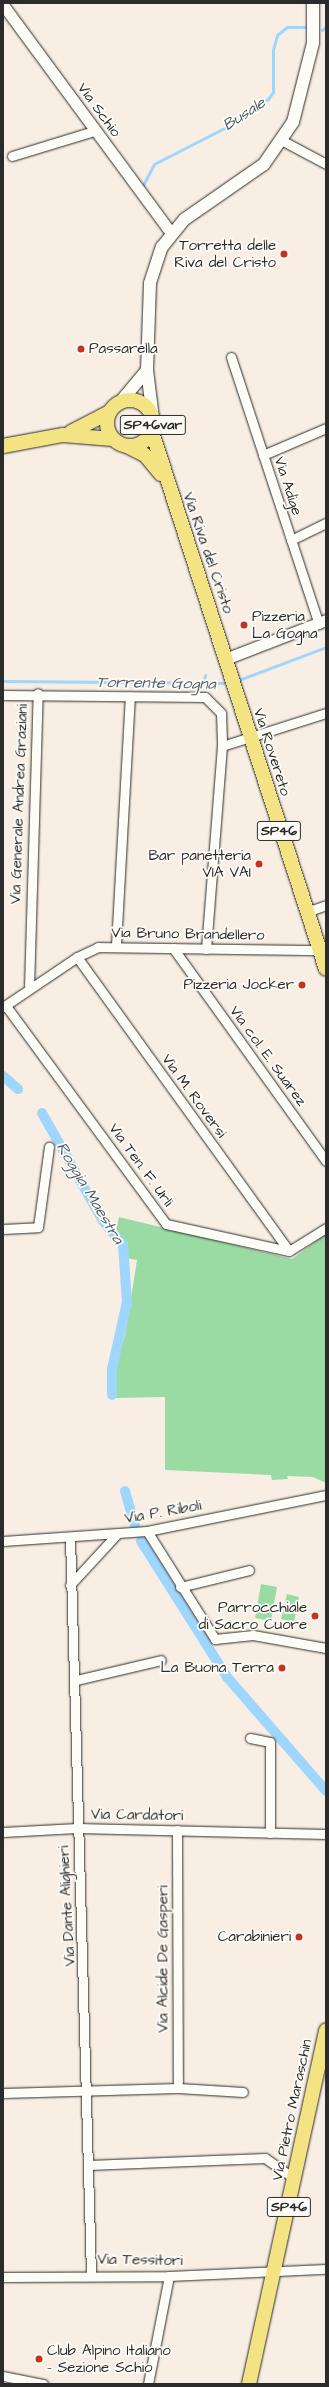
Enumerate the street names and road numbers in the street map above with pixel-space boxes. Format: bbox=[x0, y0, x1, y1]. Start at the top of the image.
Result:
street label: Via Schio bbox=[73, 79, 125, 141]
road number: SP46var bbox=[119, 413, 187, 437]
street label: Via Adige bbox=[270, 454, 306, 518]
street label: Via Riva del Cristo bbox=[179, 490, 237, 616]
street label: Via Generale Andrea Graziani bbox=[7, 704, 31, 904]
street label: Via Rovereto bbox=[249, 706, 295, 798]
road number: SP46 bbox=[256, 819, 302, 843]
street label: Via Bruno Brandellero bbox=[111, 924, 265, 944]
street label: Via col. E. Suarez bbox=[226, 1002, 310, 1110]
street label: Via M. Roversi bbox=[158, 1051, 230, 1141]
street label: Via Ten. F. Urli bbox=[105, 1120, 177, 1210]
street label: Via P. Riboli bbox=[123, 1496, 203, 1528]
street label: Via Cardatori bbox=[91, 1805, 183, 1825]
street label: Via Dante Alighieri bbox=[55, 1845, 79, 1967]
street label: Via Alcide De Gasperi bbox=[154, 1885, 172, 2033]
street label: Via Pietro Maraschin bbox=[268, 2038, 316, 2182]
road number: SP46 bbox=[266, 2195, 312, 2219]
street label: Via Tessitori bbox=[97, 2250, 183, 2270]

